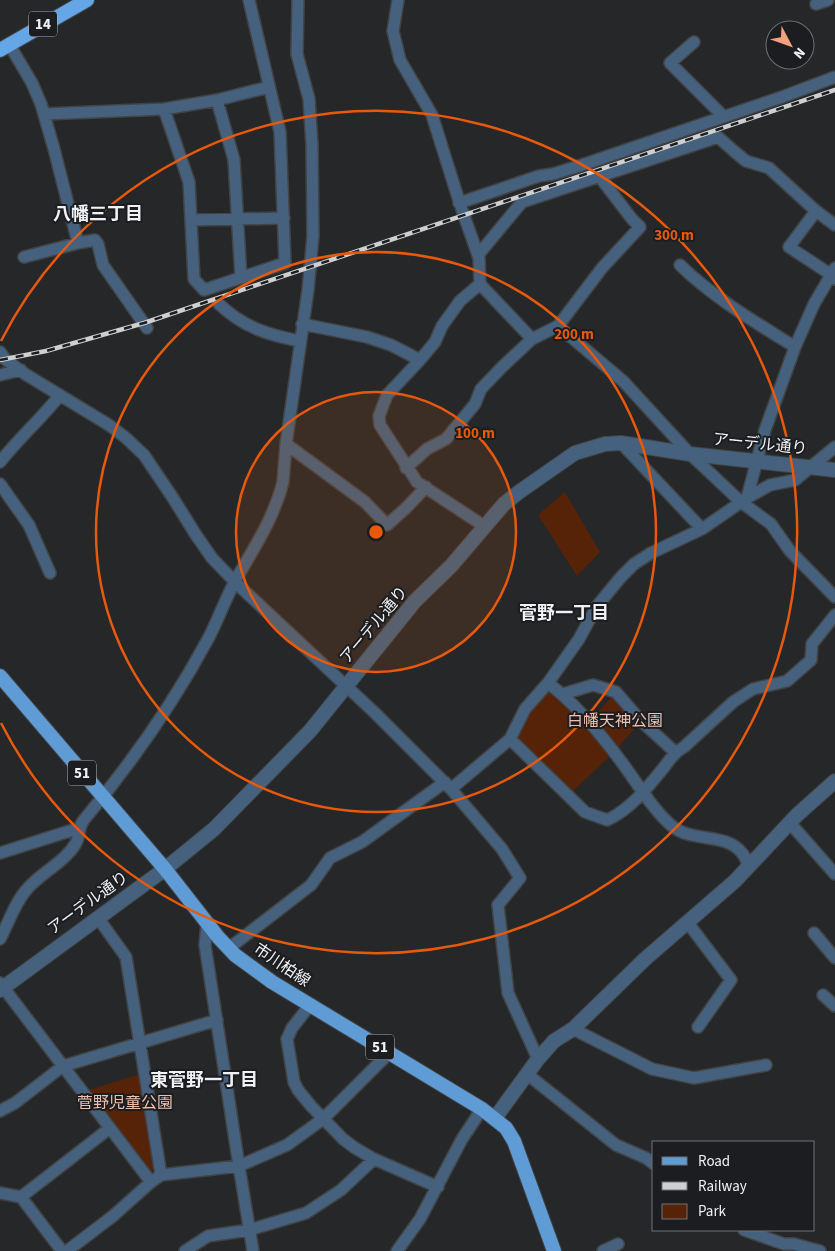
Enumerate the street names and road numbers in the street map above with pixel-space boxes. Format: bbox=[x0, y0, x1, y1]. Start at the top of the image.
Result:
road number: 14 bbox=[29, 12, 57, 36]
street label: アーデル通り bbox=[712, 428, 808, 460]
street label: アーデル通り bbox=[335, 582, 413, 668]
road number: 51 bbox=[68, 760, 96, 786]
street label: アーデル通り bbox=[43, 866, 133, 940]
street label: 市川柏線 bbox=[249, 938, 315, 992]
road number: 51 bbox=[366, 1034, 394, 1060]

